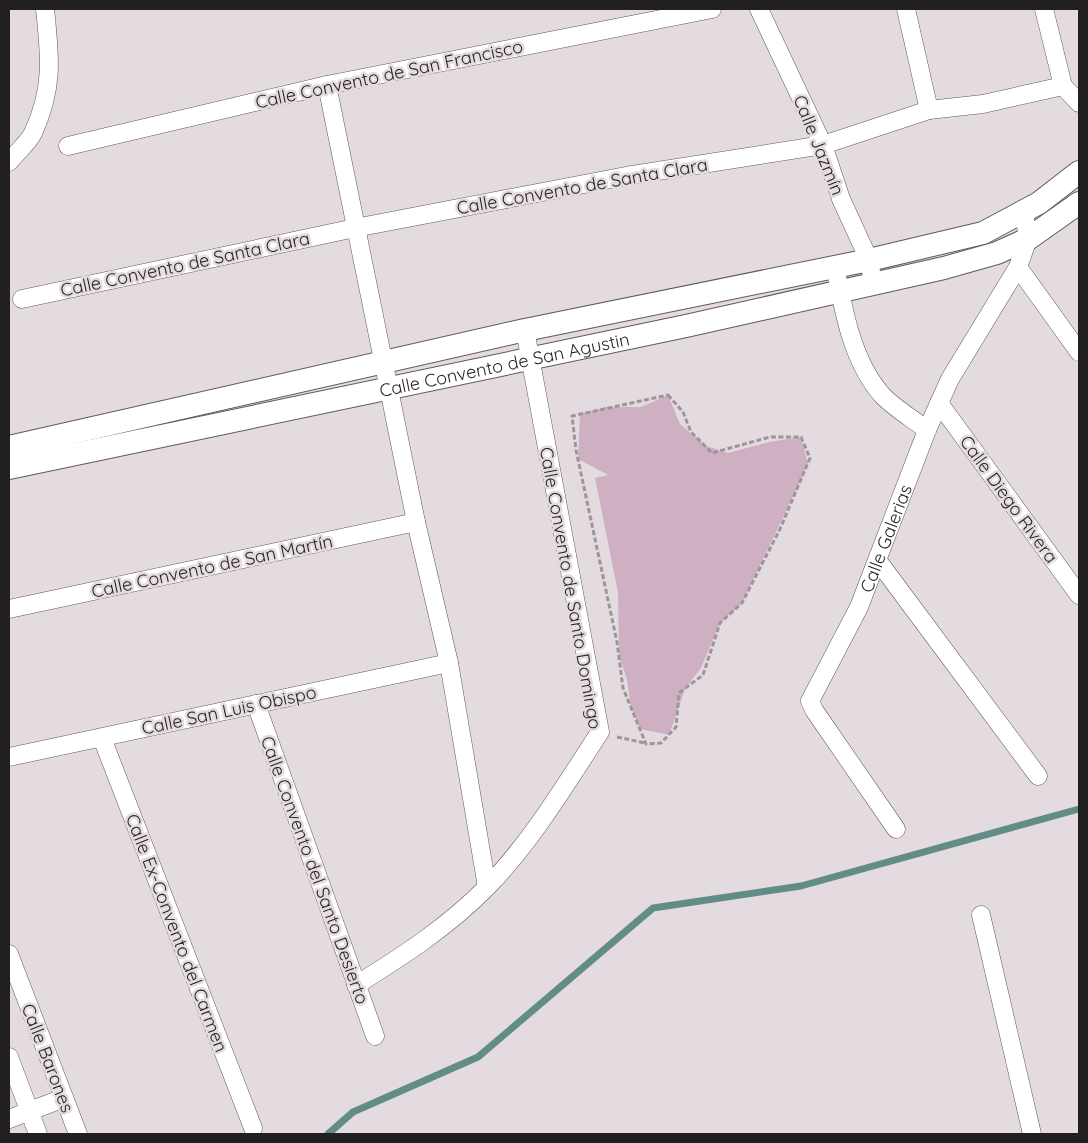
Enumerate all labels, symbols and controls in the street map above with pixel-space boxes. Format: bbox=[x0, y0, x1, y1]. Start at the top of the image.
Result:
street label: Calle Convento de San Francisco bbox=[253, 34, 525, 114]
street label: Calle Jazmín bbox=[788, 91, 850, 199]
street label: Calle Convento de Santa Clara bbox=[455, 153, 709, 219]
street label: Calle Convento de Santa Clara bbox=[58, 226, 312, 302]
street label: Calle Convento de San Agustin bbox=[377, 327, 631, 402]
street label: Calle Diego Rivera bbox=[955, 431, 1063, 567]
street label: Calle Convento de Santo Domingo bbox=[535, 445, 607, 731]
street label: Calle Galerias bbox=[854, 481, 917, 596]
street label: Calle Convento de San Martín bbox=[89, 529, 335, 603]
street label: Calle San Luis Obispo bbox=[140, 680, 318, 740]
street label: Calle Convento del Santo Desierto bbox=[256, 733, 374, 1007]
street label: Calle Ex-Convento del Carmen bbox=[121, 811, 233, 1055]
street label: Calle Barones bbox=[17, 1000, 79, 1116]

